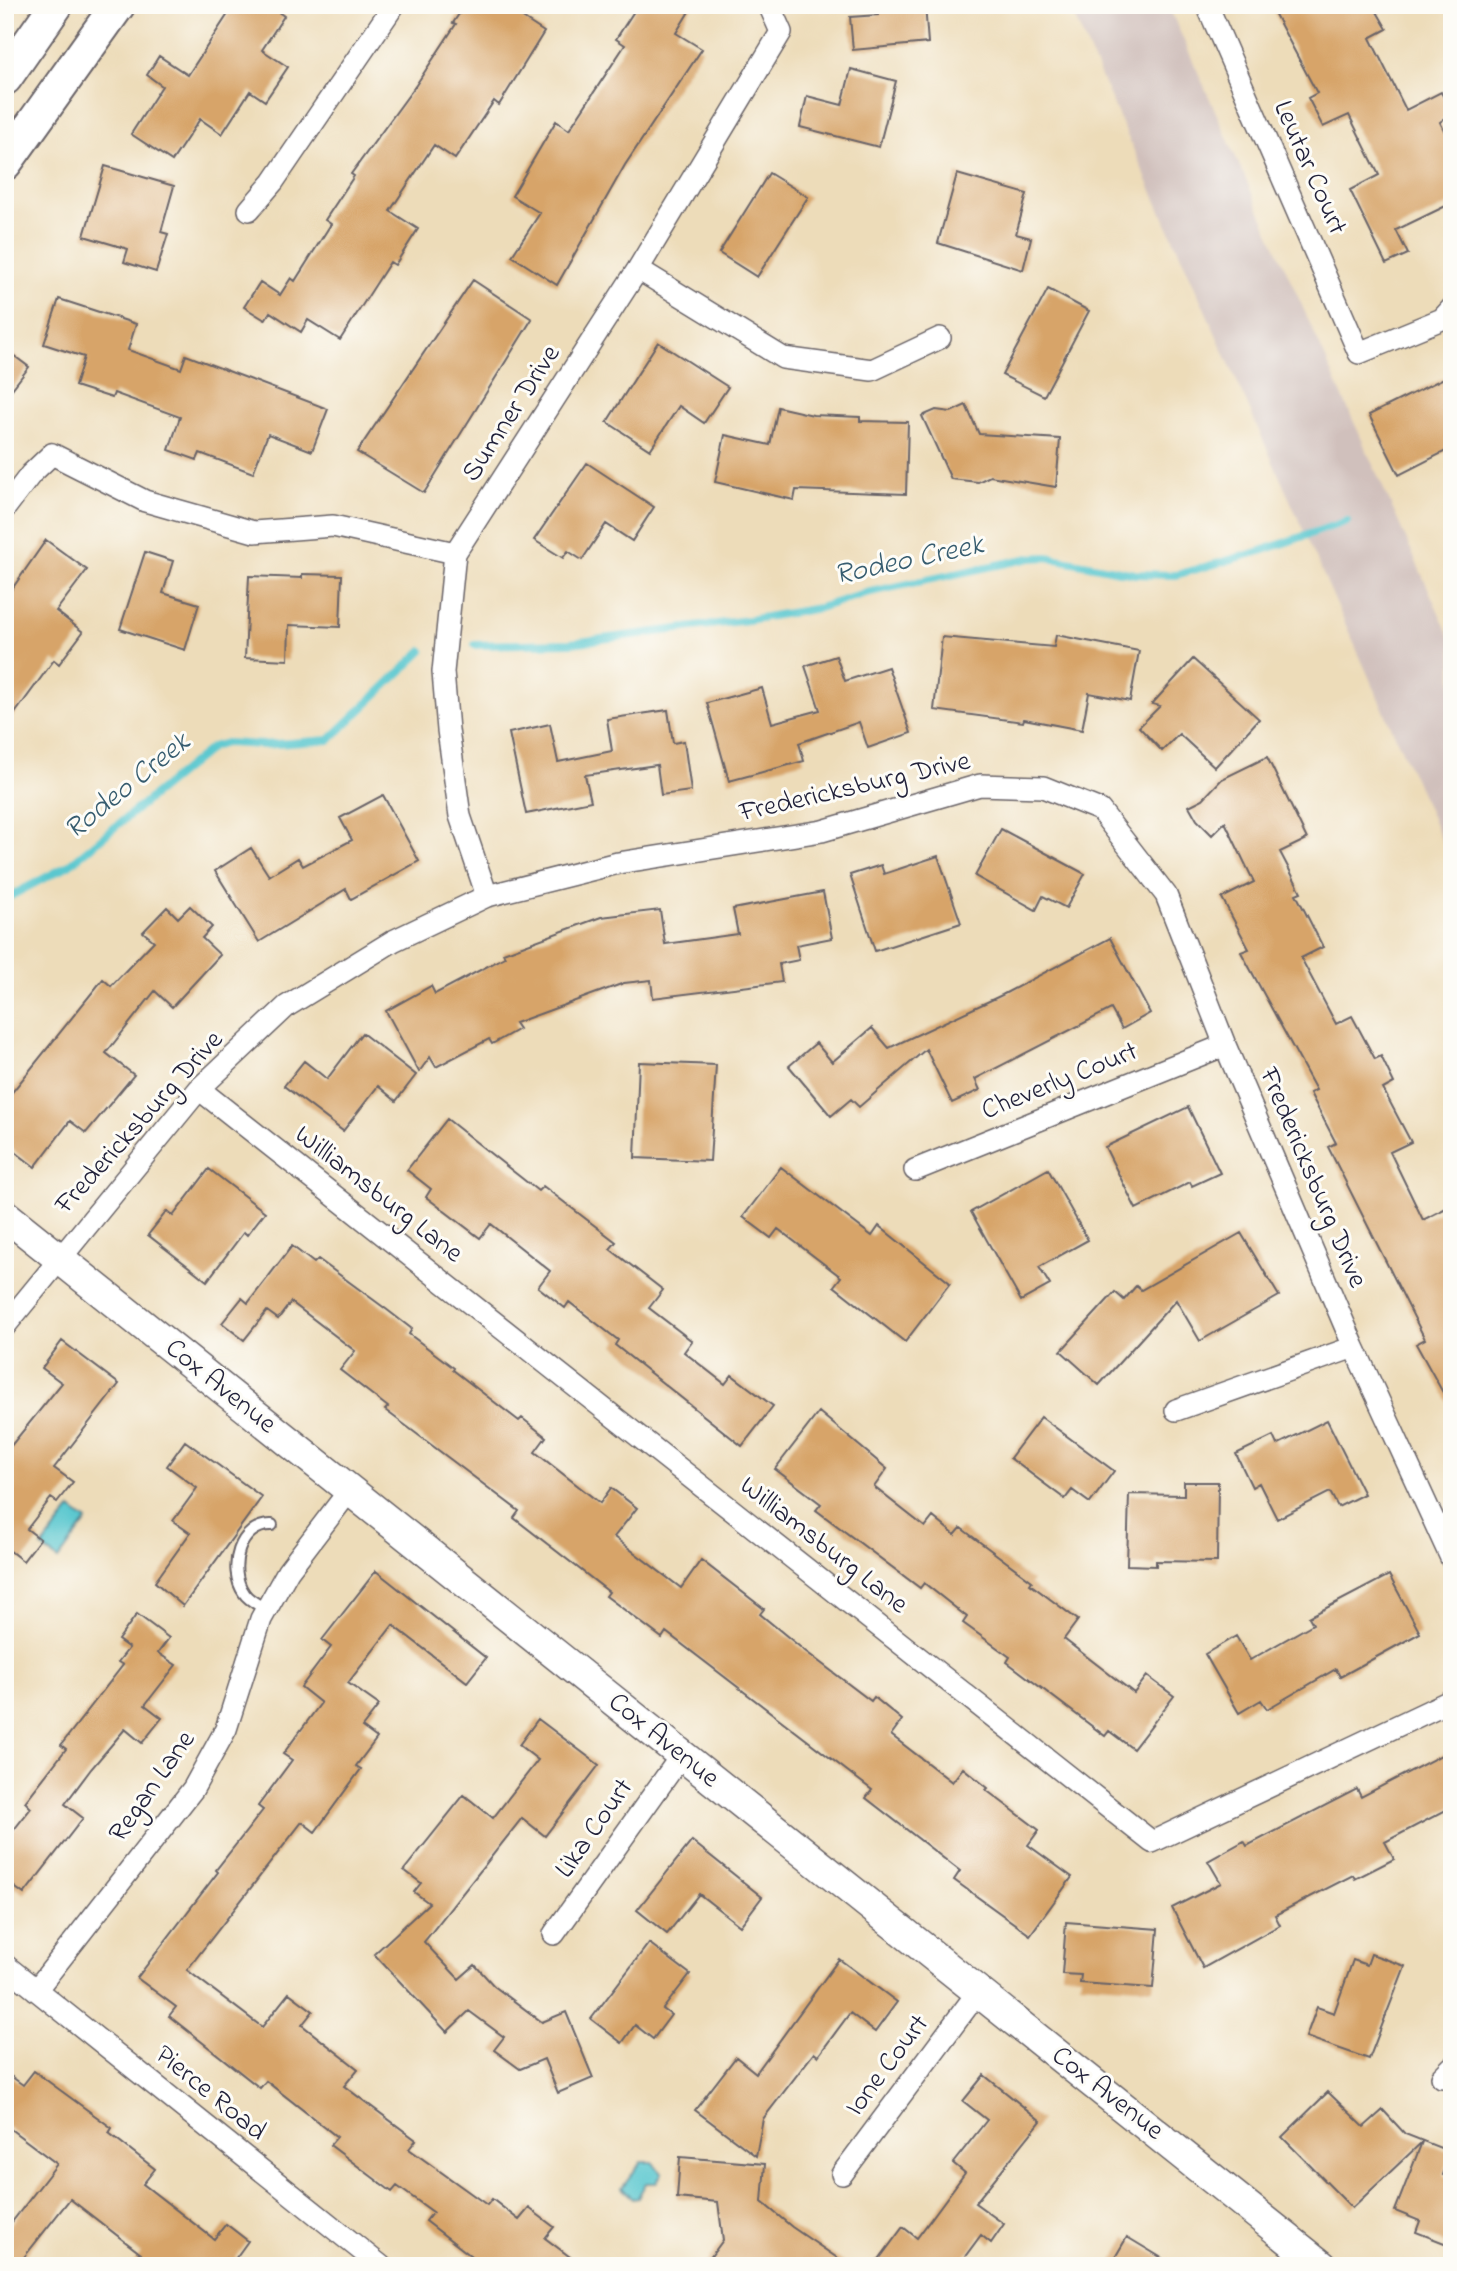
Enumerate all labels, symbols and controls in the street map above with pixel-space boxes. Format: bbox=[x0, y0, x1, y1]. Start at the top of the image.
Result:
street label: Leutar Court bbox=[1261, 94, 1357, 242]
street label: Sumner Drive bbox=[452, 337, 572, 491]
water label: Rodeo Creek bbox=[830, 523, 989, 598]
water label: Rodeo Creek bbox=[55, 721, 202, 852]
street label: Fredericksburg Drive bbox=[735, 741, 975, 835]
street label: Fredericksburg Drive bbox=[45, 1021, 234, 1225]
street label: Cheverly Court bbox=[976, 1032, 1144, 1132]
street label: Fredericksburg Drive bbox=[1247, 1061, 1377, 1295]
street label: Williamsburg Lane bbox=[285, 1116, 472, 1274]
street label: Cox Avenue bbox=[155, 1329, 285, 1445]
street label: Williamsburg Lane bbox=[730, 1467, 917, 1625]
street label: Cox Avenue bbox=[598, 1683, 728, 1799]
street label: Regan Lane bbox=[99, 1722, 207, 1851]
street label: Lika Court bbox=[546, 1771, 644, 1887]
street label: Ione Court bbox=[836, 2006, 940, 2126]
street label: Pierce Road bbox=[145, 2036, 275, 2152]
street label: Cox Avenue bbox=[1042, 2037, 1172, 2151]

